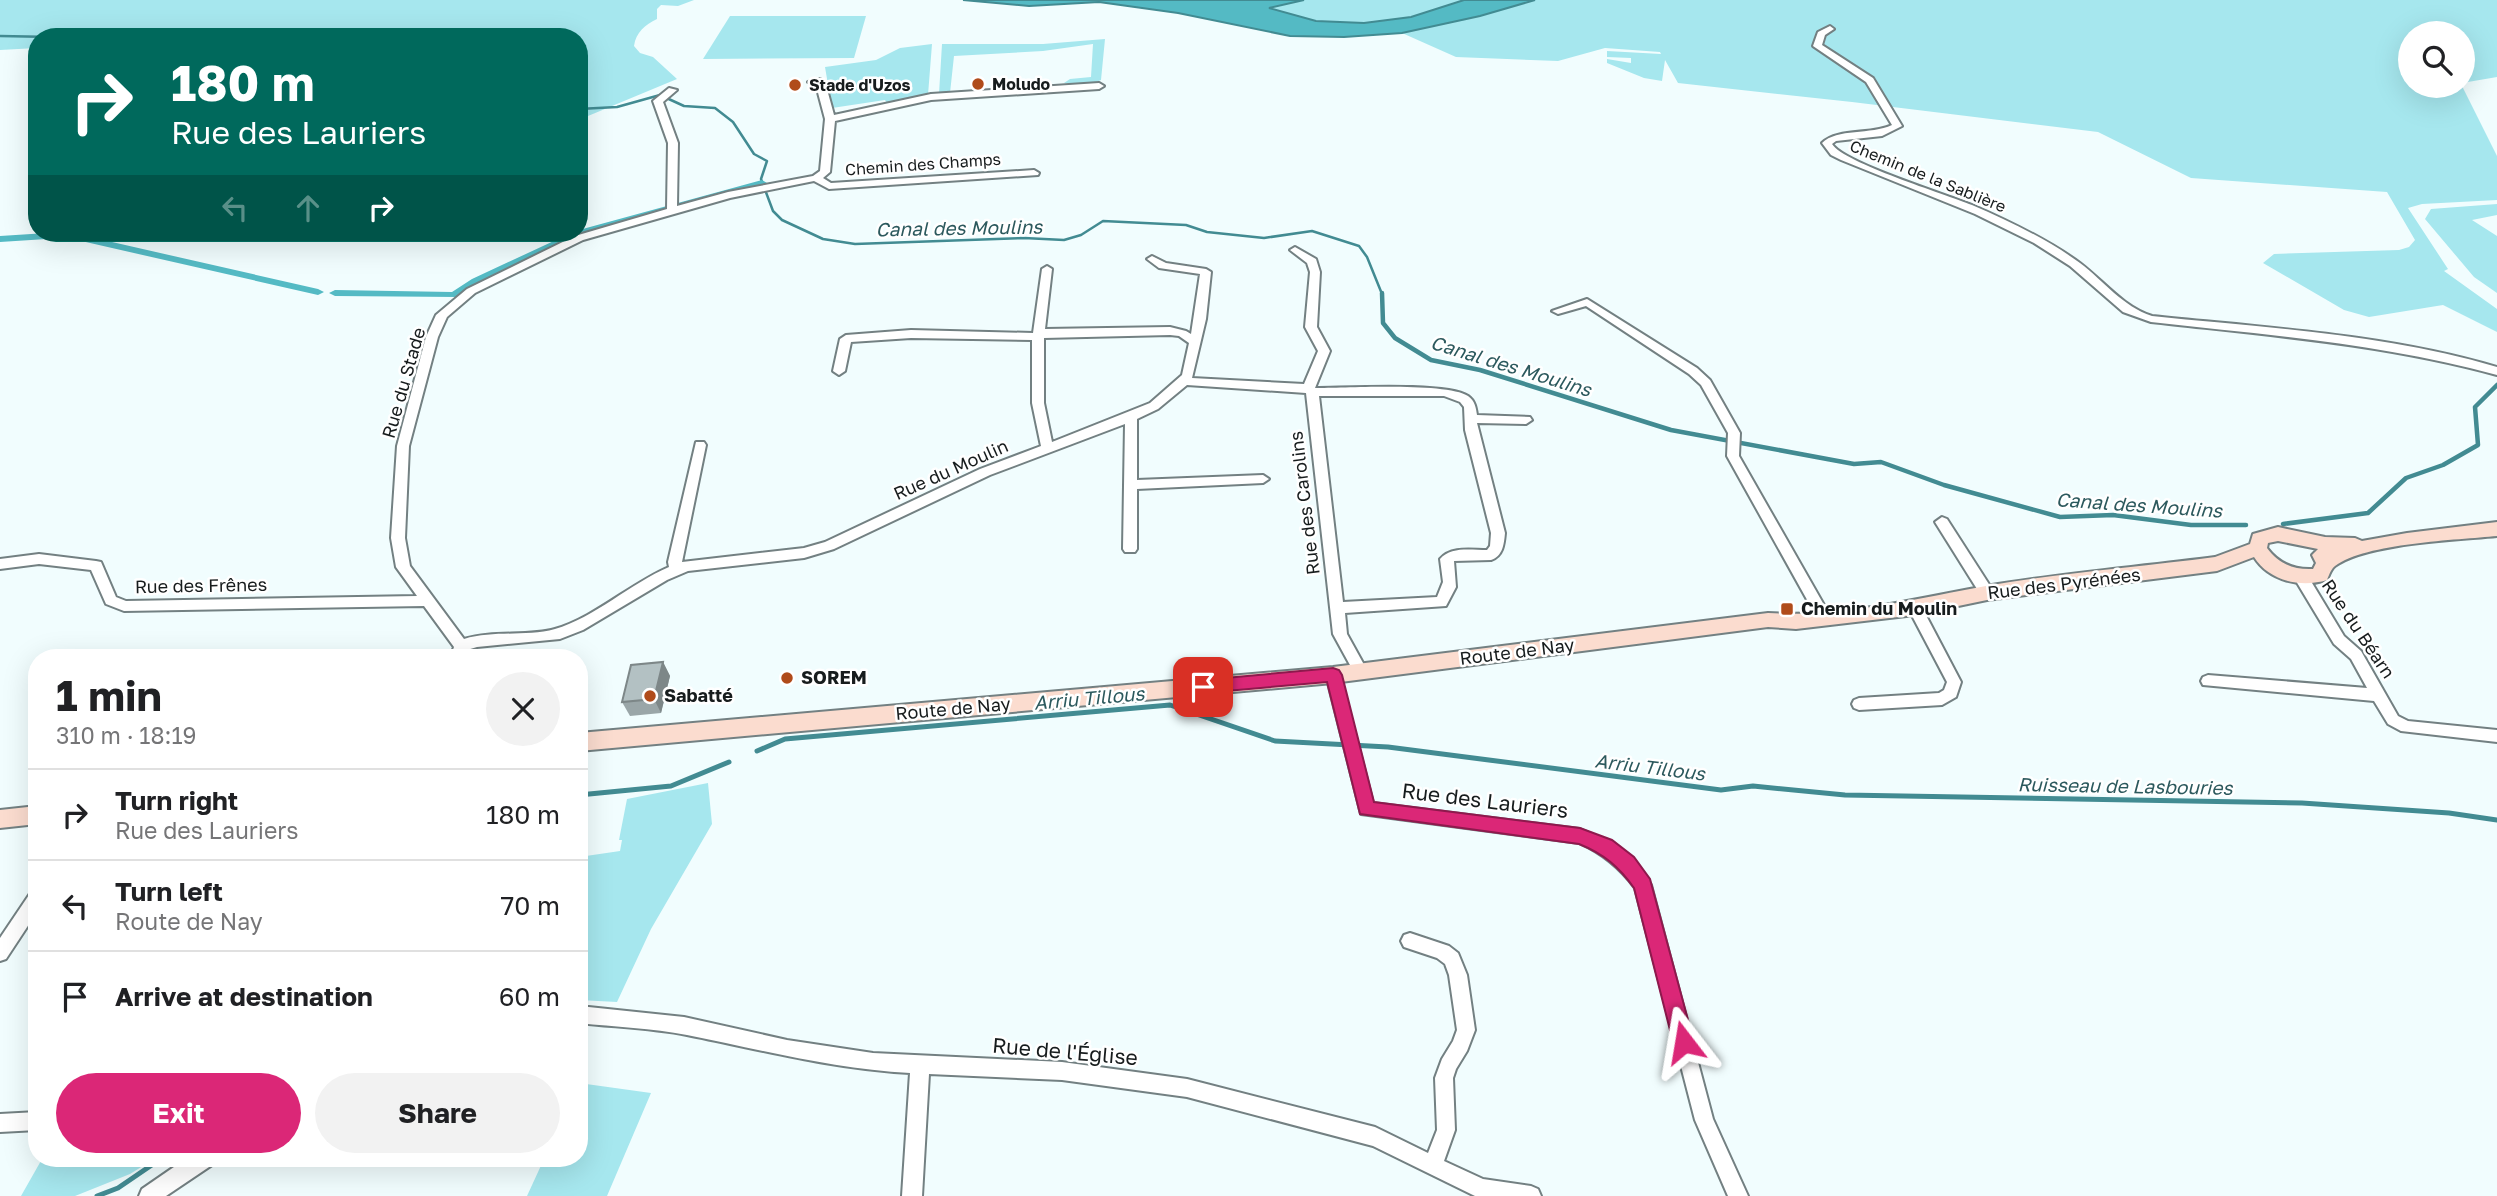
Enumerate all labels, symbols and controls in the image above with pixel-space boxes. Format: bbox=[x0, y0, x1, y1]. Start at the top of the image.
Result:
map controls bbox=[2398, 21, 2475, 98]
button: search bbox=[2398, 21, 2475, 98]
text: 180 m bbox=[171, 53, 315, 112]
icon: right bbox=[56, 56, 147, 147]
place label: Moludo bbox=[992, 74, 1051, 94]
place label: Stade d'Uzos bbox=[809, 75, 911, 95]
marker: Moludo bbox=[970, 76, 986, 92]
marker: Stade d'Uzos bbox=[787, 77, 803, 93]
text: Rue des Lauriers bbox=[171, 113, 426, 151]
street label: Chemin de la Sablière bbox=[1847, 135, 2009, 217]
street label: Chemin des Champs bbox=[844, 149, 1002, 179]
icon: left bbox=[216, 189, 254, 227]
icon: ahead bbox=[289, 189, 327, 227]
icon: right bbox=[362, 189, 400, 227]
water label: Canal des Moulins bbox=[876, 215, 1043, 240]
street label: Rue du Stade bbox=[377, 325, 429, 441]
water label: Canal des Moulins bbox=[1428, 330, 1595, 401]
street label: Rue des Carolins bbox=[1284, 430, 1324, 576]
street label: Rue du Moulin bbox=[890, 434, 1011, 504]
water label: Canal des Moulins bbox=[2055, 487, 2224, 522]
street label: Rue des Pyrénées bbox=[1986, 563, 2142, 603]
street label: Rue des Frênes bbox=[135, 573, 267, 597]
street label: Rue du Béarn bbox=[2318, 575, 2400, 682]
place label: Chemin du Moulin bbox=[1801, 597, 1957, 619]
marker: Chemin du Moulin bbox=[1779, 601, 1795, 617]
street label: Route de Nay bbox=[1458, 633, 1576, 669]
pin bbox=[1173, 657, 1233, 717]
place label: SOREM bbox=[801, 666, 867, 688]
icon: arrive bbox=[1184, 668, 1222, 706]
text: 1 min bbox=[56, 670, 162, 720]
marker: SOREM bbox=[779, 670, 795, 686]
button: close bbox=[486, 672, 560, 746]
water label: Arriu Tillous bbox=[1033, 681, 1146, 714]
place label: Sabatté bbox=[664, 684, 733, 706]
marker: Sabatté bbox=[642, 688, 658, 704]
street label: Route de Nay bbox=[894, 692, 1011, 724]
text: 310 m · 18:19 bbox=[56, 721, 197, 749]
water label: Arriu Tillous bbox=[1594, 748, 1707, 785]
water label: Ruisseau de Lasbouries bbox=[2017, 772, 2233, 799]
street label: Rue des Lauriers bbox=[1400, 777, 1570, 823]
text: Turn right bbox=[115, 785, 238, 816]
icon: right bbox=[56, 796, 94, 834]
text: 180 m bbox=[486, 799, 560, 830]
text: Rue des Lauriers bbox=[115, 816, 299, 844]
text: Turn left bbox=[115, 876, 223, 907]
icon: left bbox=[56, 887, 94, 925]
text: 70 m bbox=[501, 890, 560, 921]
text: Route de Nay bbox=[115, 907, 263, 935]
icon: arrive bbox=[56, 978, 94, 1016]
text: Arrive at destination bbox=[115, 981, 373, 1012]
text: 60 m bbox=[499, 981, 560, 1012]
position arrow bbox=[1647, 1005, 1721, 1079]
street label: Rue de l'Église bbox=[991, 1032, 1139, 1070]
button: Exit bbox=[56, 1073, 301, 1153]
button: Share bbox=[315, 1073, 560, 1153]

